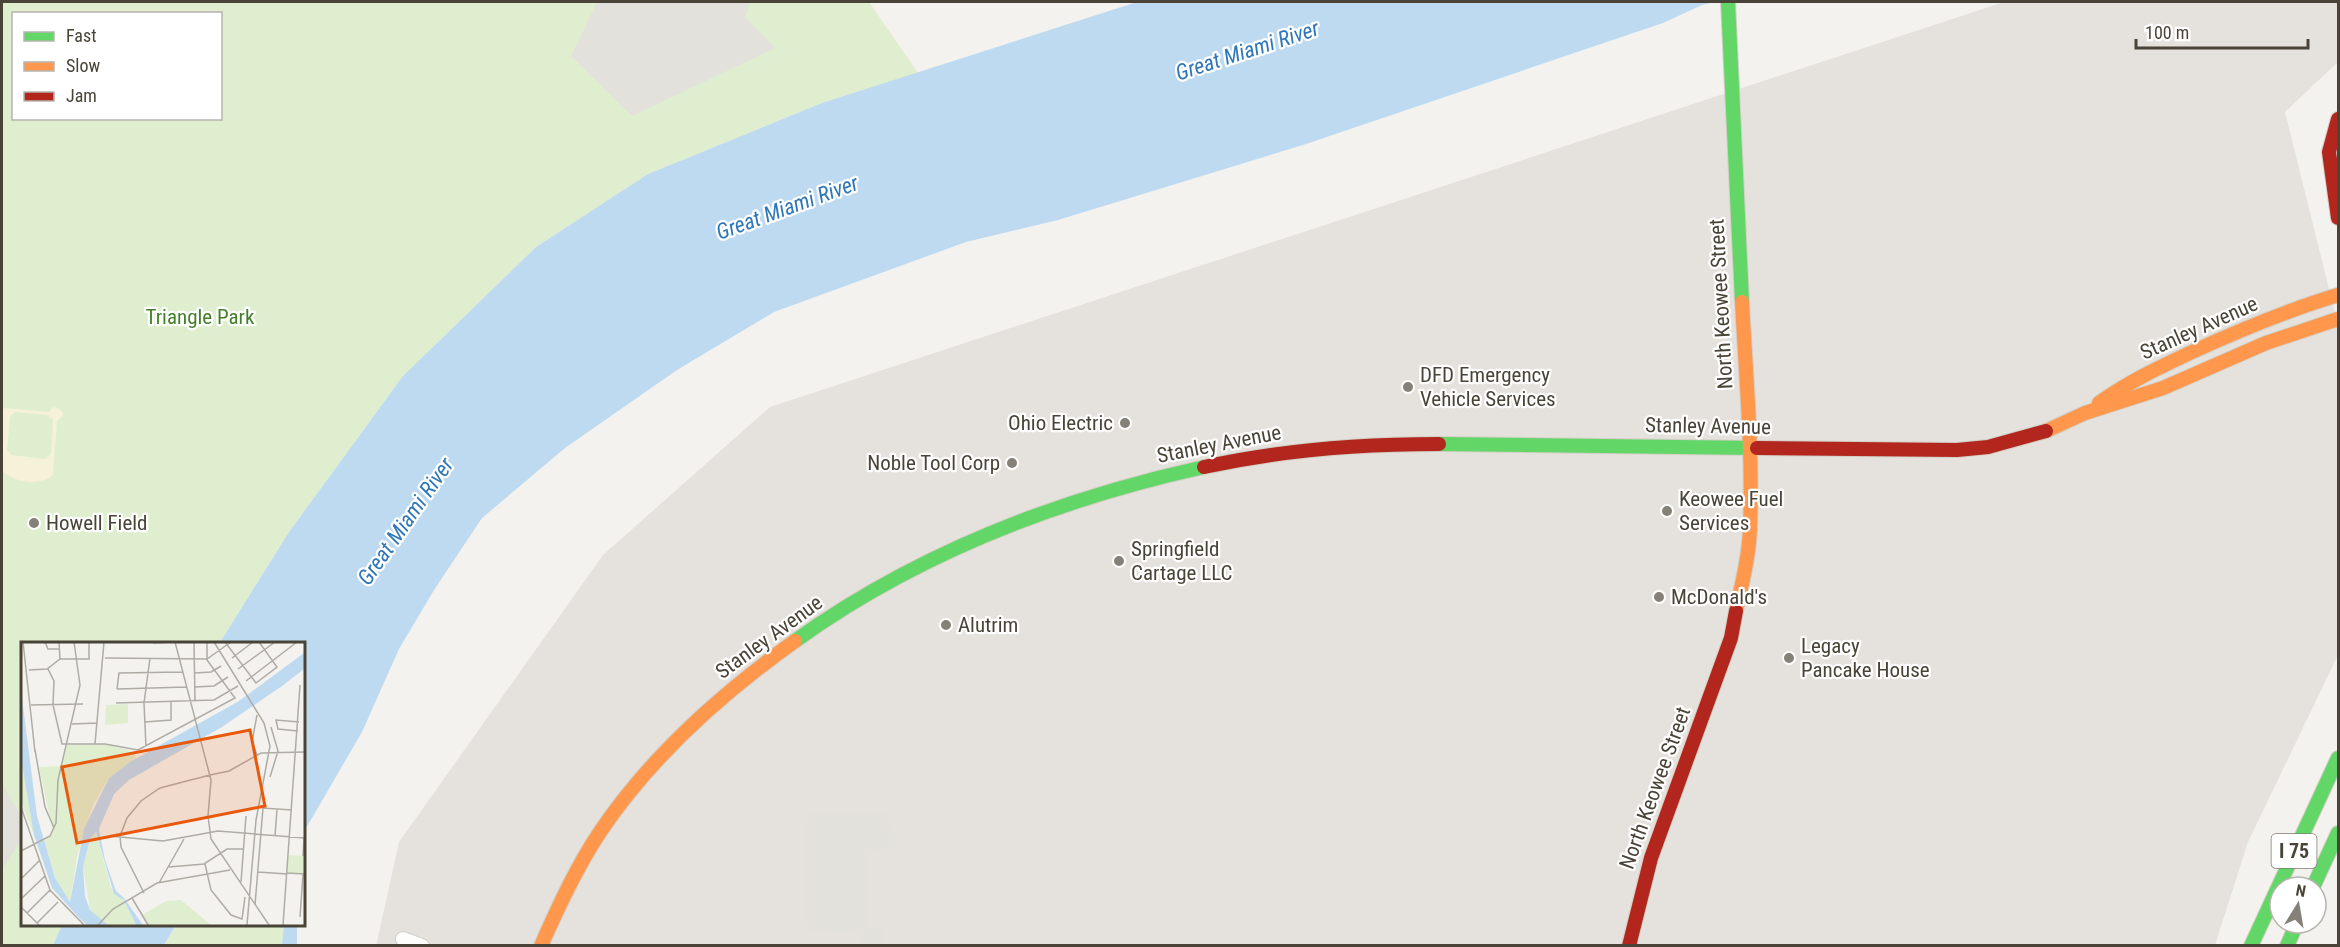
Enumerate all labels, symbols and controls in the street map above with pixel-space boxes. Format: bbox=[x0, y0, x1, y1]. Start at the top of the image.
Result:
legend bbox=[12, 12, 222, 120]
scale bar bbox=[2136, 12, 2308, 50]
water label: Great Miami River bbox=[1172, 15, 1323, 85]
text: 100 m bbox=[2145, 22, 2189, 43]
text: Fast bbox=[66, 25, 97, 46]
text: Slow bbox=[66, 55, 101, 76]
text: Jam bbox=[66, 85, 97, 106]
water label: Great Miami River bbox=[713, 170, 862, 245]
street label: North Keowee Street bbox=[1705, 218, 1737, 390]
street label: Stanley Avenue bbox=[2137, 291, 2262, 365]
park label: Triangle Park bbox=[146, 305, 255, 329]
place label: DFD Emergency Vehicle Services bbox=[1420, 363, 1556, 411]
marker: DFD Emergency Vehicle Services bbox=[1401, 380, 1415, 394]
place label: Ohio Electric bbox=[1008, 411, 1113, 435]
street label: Stanley Avenue bbox=[1645, 413, 1771, 439]
marker: Ohio Electric bbox=[1118, 416, 1132, 430]
street label: Stanley Avenue bbox=[1155, 420, 1283, 468]
place label: Noble Tool Corp bbox=[867, 451, 1000, 475]
water label: Great Miami River bbox=[352, 453, 459, 590]
marker: Noble Tool Corp bbox=[1005, 456, 1019, 470]
place label: Keowee Fuel Services bbox=[1679, 487, 1783, 535]
marker: Keowee Fuel Services bbox=[1660, 504, 1674, 518]
place label: Howell Field bbox=[46, 511, 148, 535]
marker: Howell Field bbox=[27, 516, 41, 530]
place label: Springfield Cartage LLC bbox=[1131, 537, 1232, 585]
marker: Springfield Cartage LLC bbox=[1112, 554, 1126, 568]
place label: McDonald's bbox=[1671, 585, 1767, 609]
street label: Stanley Avenue bbox=[711, 590, 827, 684]
marker: McDonald's bbox=[1652, 590, 1666, 604]
place label: Alutrim bbox=[958, 613, 1018, 637]
marker: Alutrim bbox=[939, 618, 953, 632]
place label: Legacy Pancake House bbox=[1801, 634, 1930, 682]
inset map bbox=[21, 642, 304, 926]
marker: Legacy Pancake House bbox=[1782, 651, 1796, 665]
street label: North Keowee Street bbox=[1615, 704, 1695, 872]
road number: I 75 bbox=[2272, 834, 2316, 868]
north arrow bbox=[2268, 875, 2328, 935]
text: N bbox=[2294, 881, 2307, 901]

